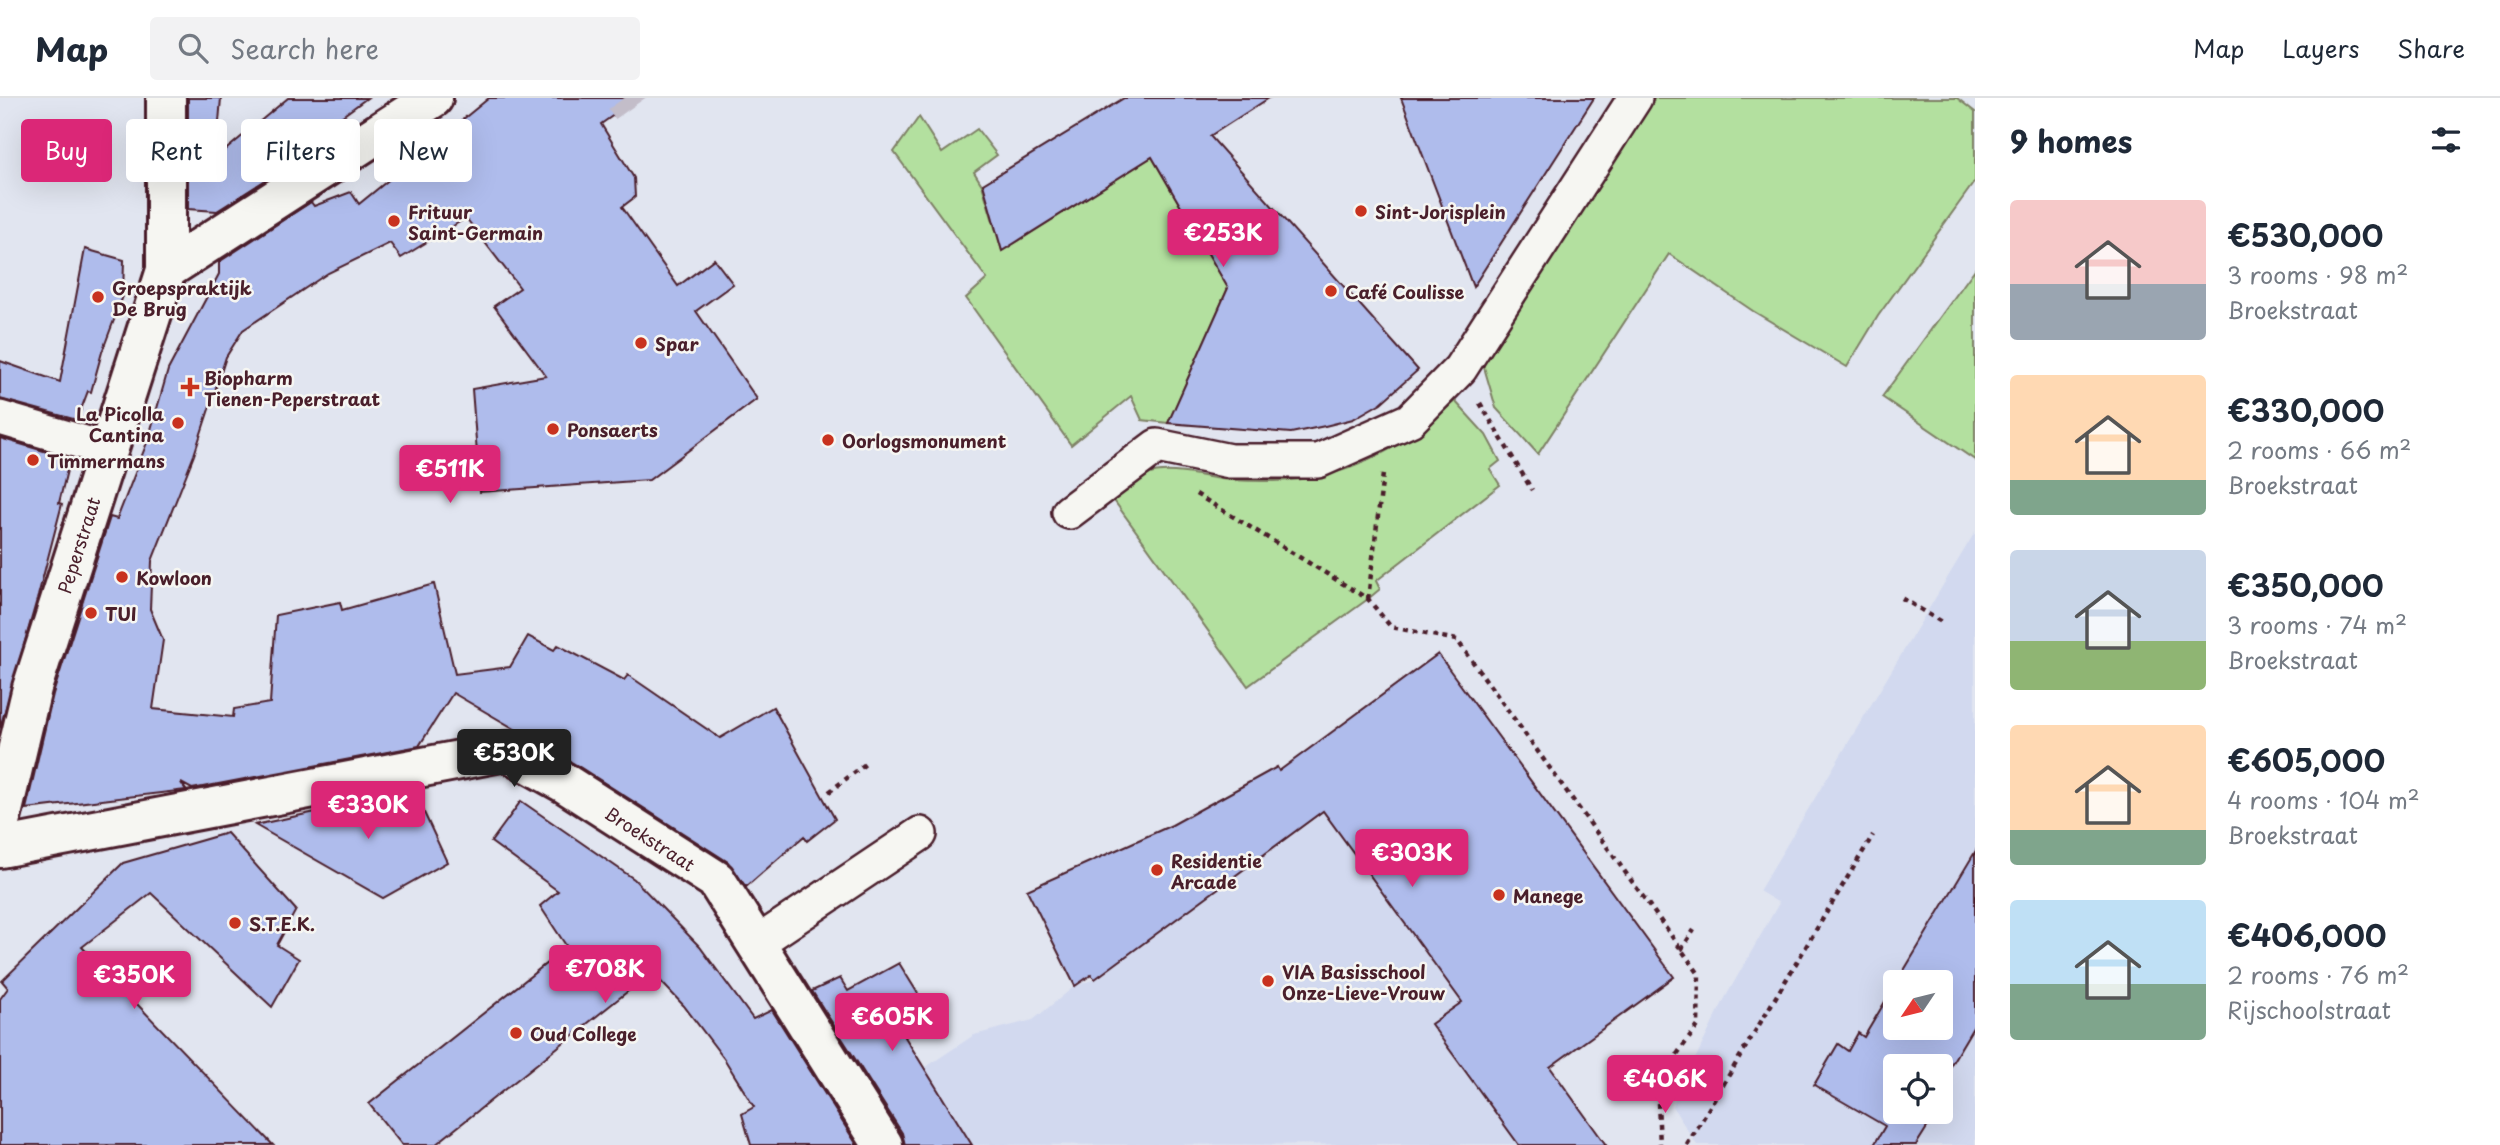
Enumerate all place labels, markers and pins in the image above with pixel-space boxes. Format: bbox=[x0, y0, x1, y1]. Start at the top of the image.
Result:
place label: Frituur Saint-Germain bbox=[408, 198, 543, 246]
place label: Sint-Jorisplein bbox=[1375, 198, 1506, 225]
marker: Sint-Jorisplein bbox=[1353, 203, 1369, 219]
pin: €253K bbox=[1174, 209, 1272, 269]
marker: Frituur Saint-Germain bbox=[386, 213, 402, 229]
place label: Groepspraktijk De Brug bbox=[112, 274, 252, 322]
place label: Café Coulisse bbox=[1345, 278, 1464, 305]
marker: Café Coulisse bbox=[1323, 283, 1339, 299]
marker: Groepspraktijk De Brug bbox=[90, 289, 106, 305]
place label: Spar bbox=[655, 330, 700, 357]
marker: Spar bbox=[633, 335, 649, 351]
place label: Biopharm Tienen-Peperstraat bbox=[204, 364, 381, 412]
marker: Biopharm Tienen-Peperstraat bbox=[182, 379, 198, 395]
place label: La Picolla Cantina bbox=[76, 400, 164, 448]
marker: La Picolla Cantina bbox=[170, 415, 186, 431]
place label: Ponsaerts bbox=[567, 416, 658, 443]
marker: Ponsaerts bbox=[545, 421, 561, 437]
place label: Oorlogsmonument bbox=[842, 427, 1007, 454]
marker: Oorlogsmonument bbox=[820, 432, 836, 448]
pin: €511K bbox=[401, 446, 499, 505]
place label: Timmermans bbox=[47, 447, 165, 474]
marker: Timmermans bbox=[25, 452, 41, 468]
place label: Kowloon bbox=[136, 564, 212, 591]
marker: Kowloon bbox=[114, 569, 130, 585]
place label: TUI bbox=[105, 600, 137, 627]
marker: TUI bbox=[83, 605, 99, 621]
pin: €530K bbox=[465, 730, 563, 789]
pin: €330K bbox=[319, 782, 417, 841]
pin: €303K bbox=[1363, 830, 1461, 889]
place label: Residentie Arcade bbox=[1170, 847, 1262, 895]
marker: Residentie Arcade bbox=[1149, 862, 1165, 878]
place label: Manege bbox=[1513, 882, 1584, 909]
marker: Manege bbox=[1491, 887, 1507, 903]
place label: S.T.E.K. bbox=[249, 910, 315, 937]
marker: S.T.E.K. bbox=[227, 915, 243, 931]
pin: €708K bbox=[556, 946, 654, 1005]
pin: €350K bbox=[85, 951, 183, 1011]
place label: VIA Basisschool Onze-Lieve-Vrouw bbox=[1282, 958, 1445, 1006]
marker: VIA Basisschool Onze-Lieve-Vrouw bbox=[1260, 973, 1276, 989]
pin: €605K bbox=[843, 993, 941, 1053]
place label: Oud College bbox=[530, 1020, 636, 1047]
marker: Oud College bbox=[508, 1025, 524, 1041]
pin: €406K bbox=[1616, 1056, 1714, 1115]

